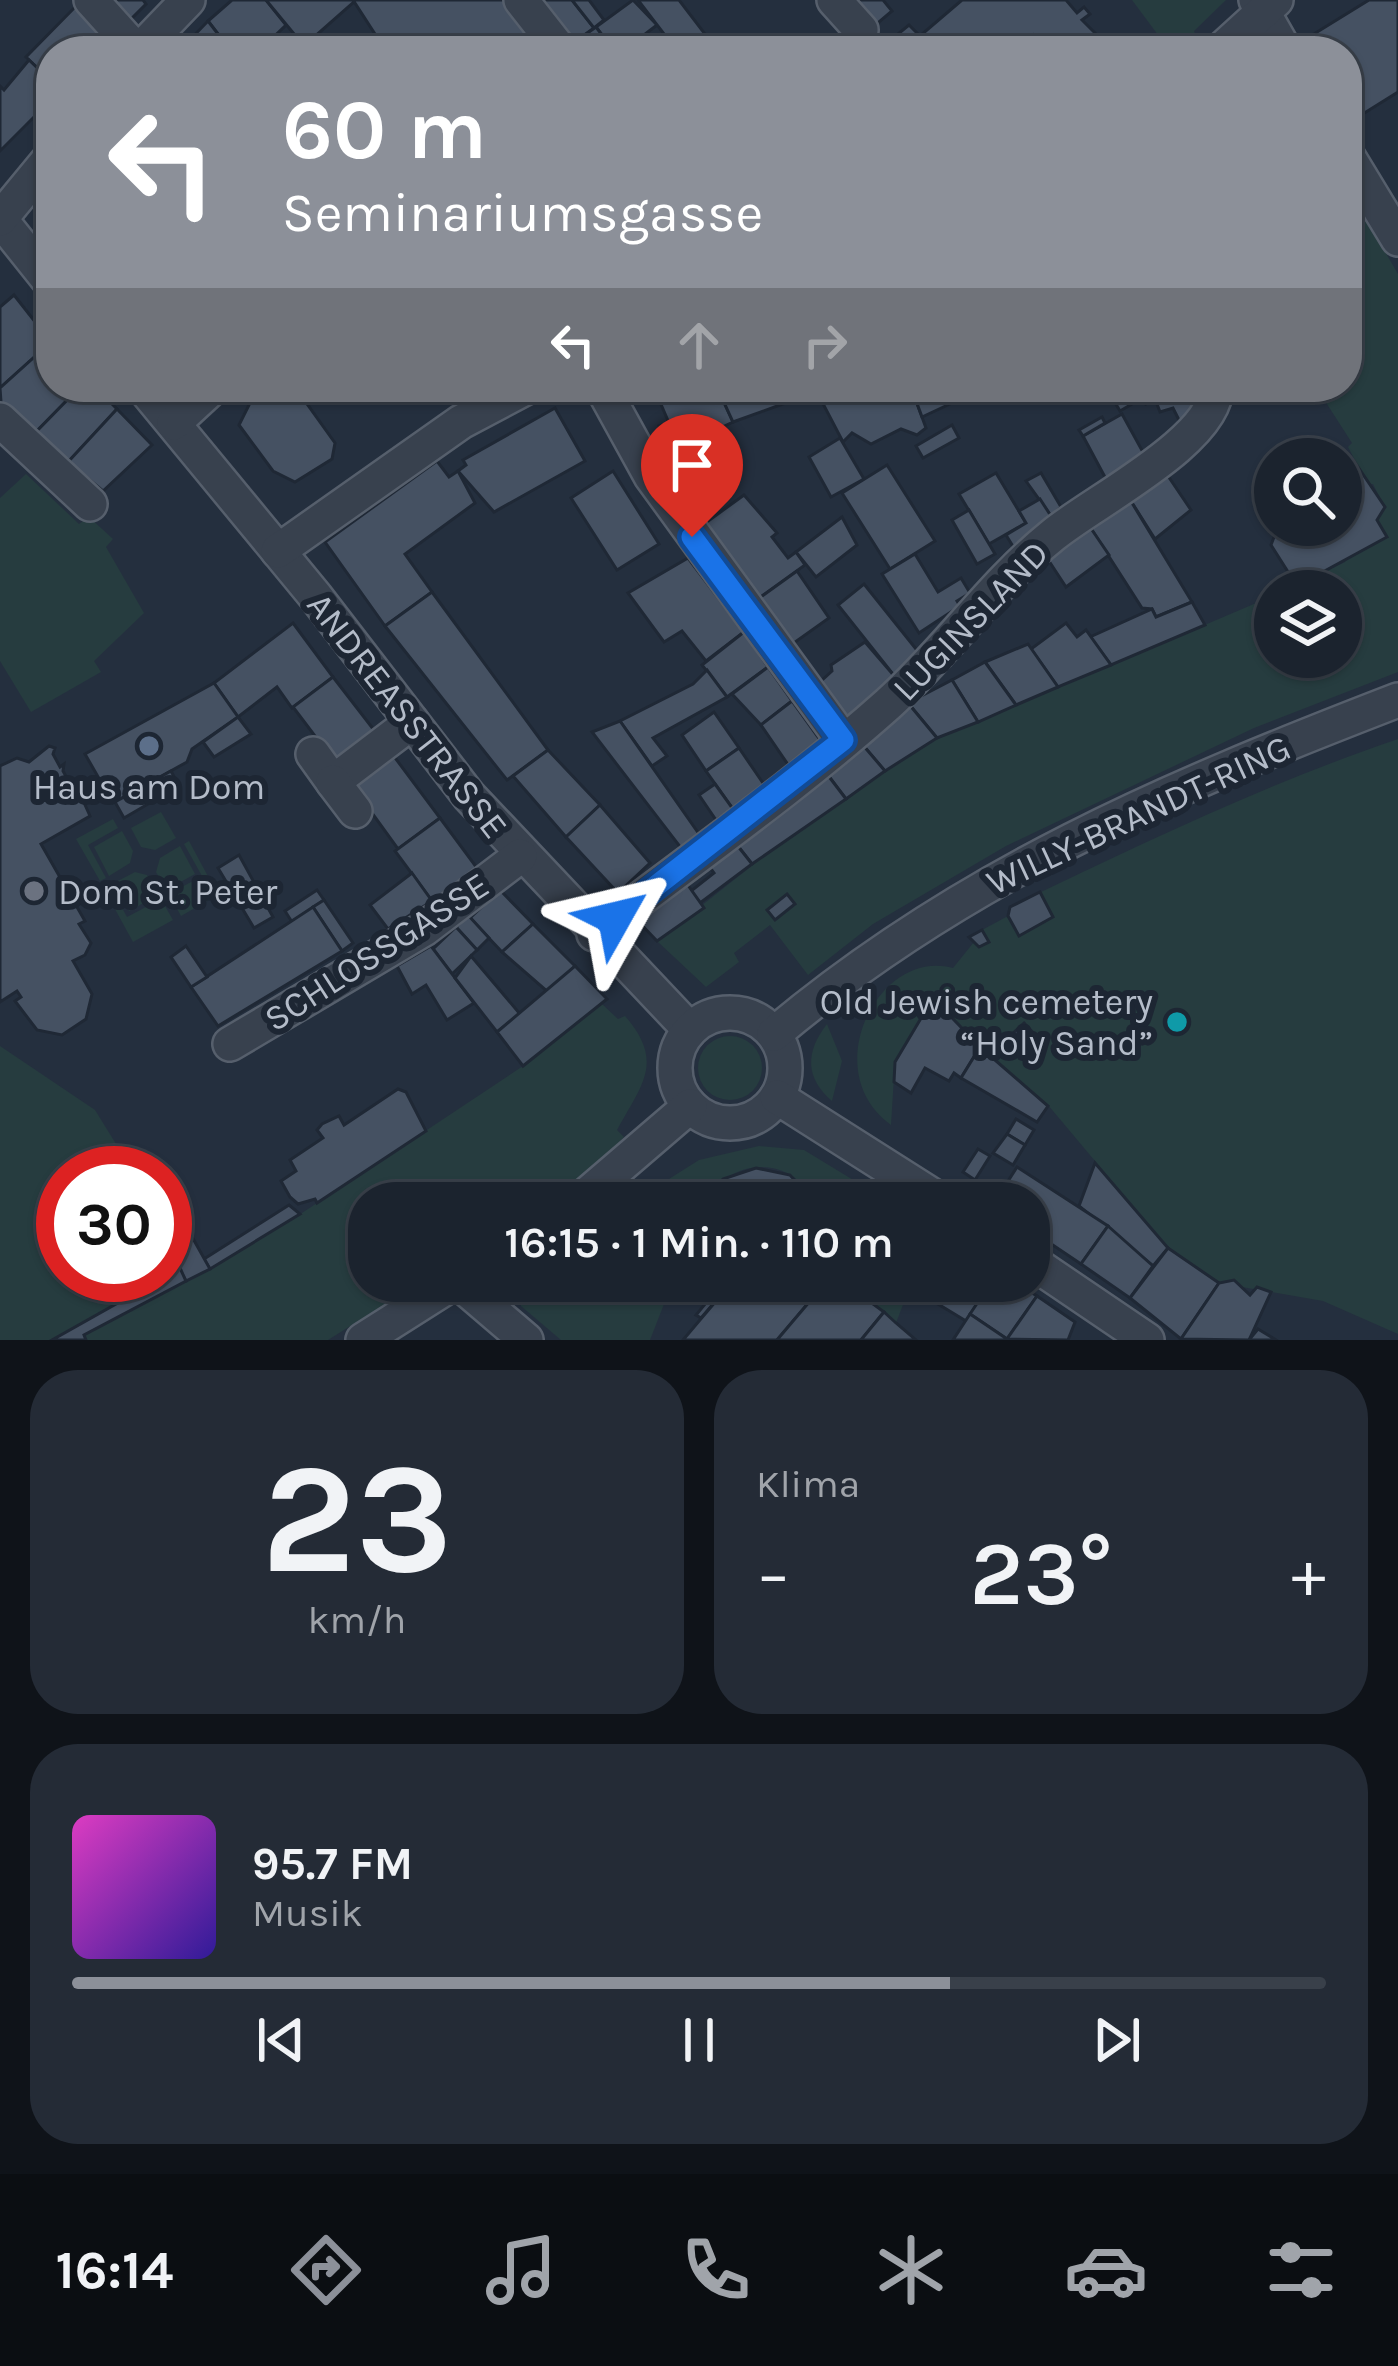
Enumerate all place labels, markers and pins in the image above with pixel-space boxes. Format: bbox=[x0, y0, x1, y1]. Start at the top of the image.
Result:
pin bbox=[641, 414, 743, 537]
marker: Haus am Dom bbox=[136, 733, 162, 759]
place label: Haus am Dom bbox=[33, 766, 265, 808]
place label: Dom St. Peter bbox=[58, 871, 278, 913]
marker: Dom St. Peter bbox=[21, 878, 47, 904]
place label: Old Jewish cemetery “Holy Sand” bbox=[820, 981, 1153, 1064]
marker: Old Jewish cemetery “Holy Sand” bbox=[1164, 1009, 1190, 1035]

